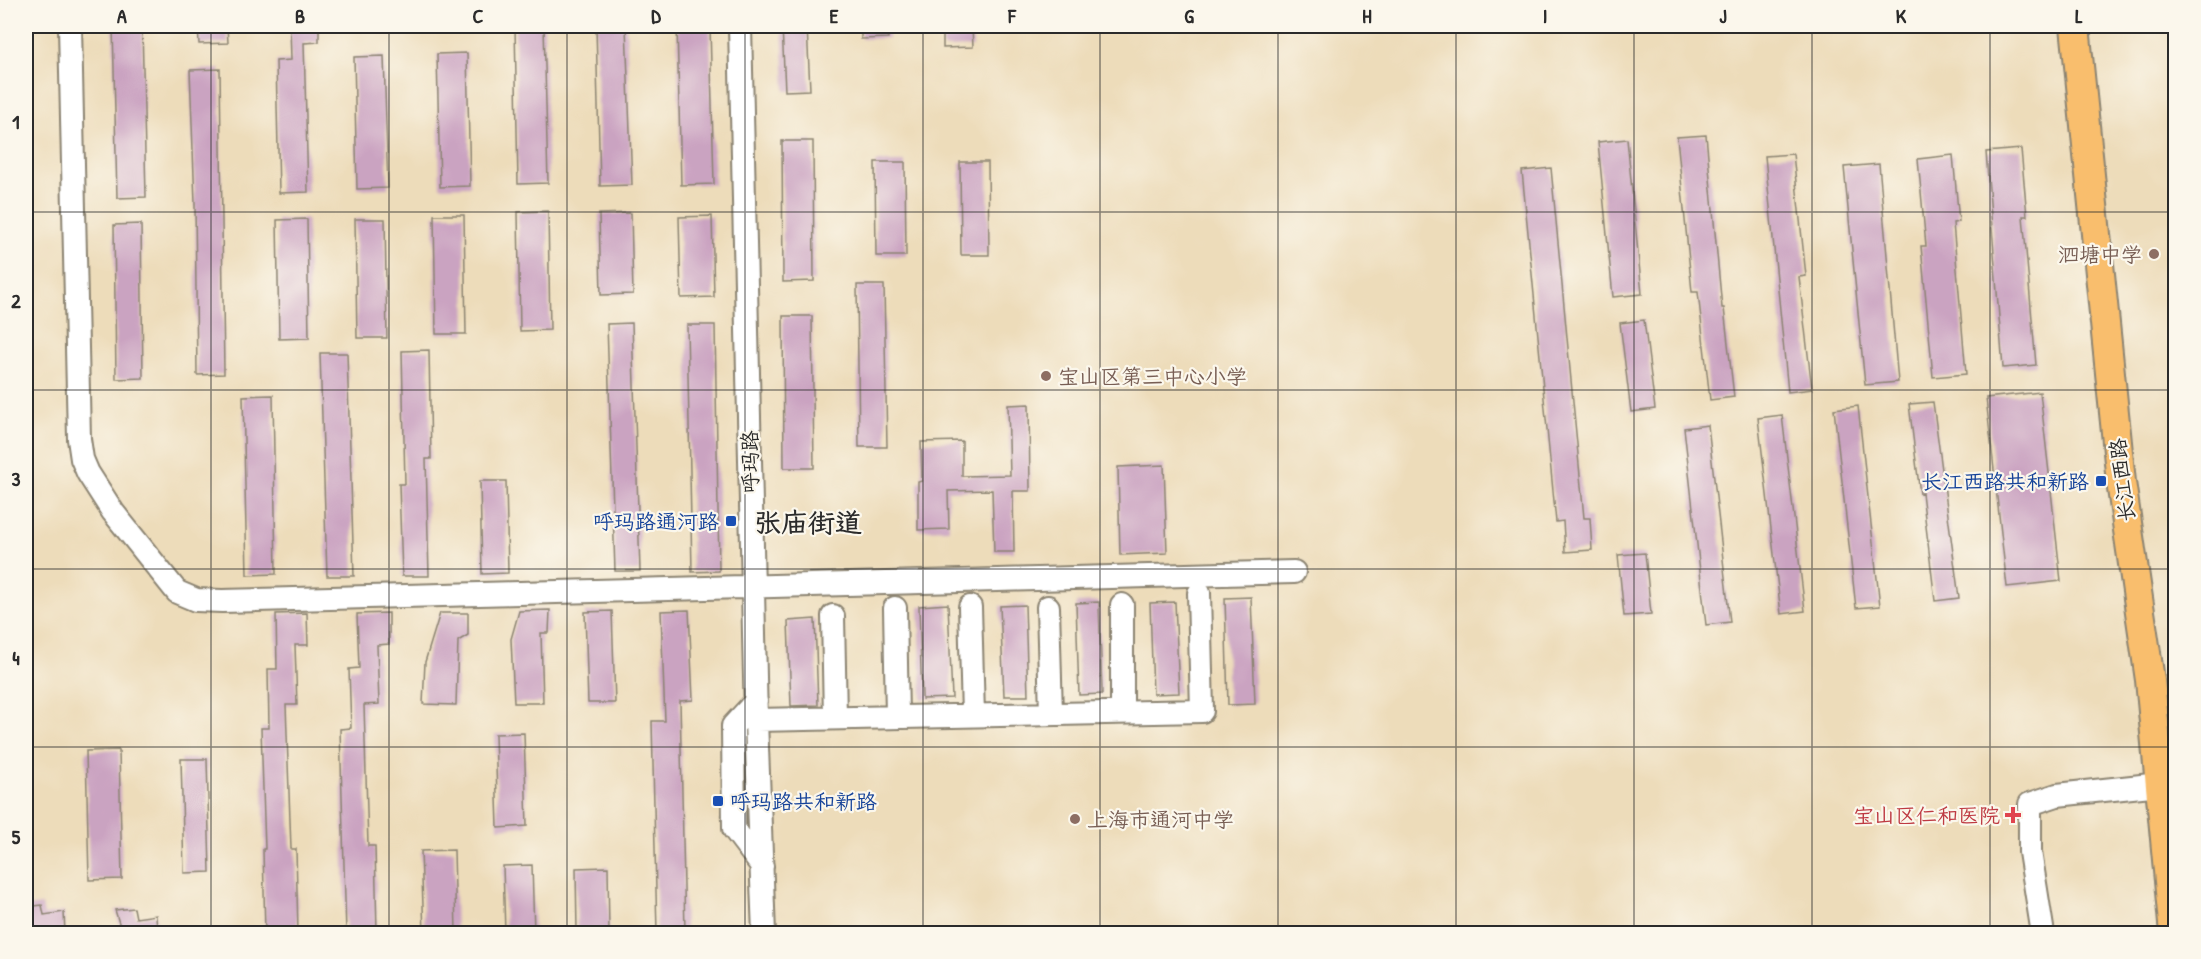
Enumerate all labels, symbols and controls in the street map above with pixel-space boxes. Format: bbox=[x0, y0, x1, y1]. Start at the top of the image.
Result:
text: A bbox=[117, 2, 127, 29]
text: B bbox=[295, 2, 305, 29]
text: C bbox=[473, 2, 484, 29]
text: D bbox=[651, 2, 661, 29]
text: E bbox=[830, 2, 839, 29]
text: F bbox=[1007, 2, 1017, 29]
text: G bbox=[1184, 2, 1194, 29]
text: H bbox=[1362, 2, 1372, 29]
text: I bbox=[1543, 2, 1547, 29]
text: J bbox=[1719, 2, 1727, 29]
text: K bbox=[1896, 2, 1907, 29]
text: L bbox=[2075, 2, 2083, 29]
text: 1 bbox=[12, 108, 20, 135]
place label: 泗塘中学 bbox=[2058, 240, 2142, 269]
marker: 泗塘中学 bbox=[2147, 247, 2161, 261]
text: 2 bbox=[11, 287, 21, 314]
place label: 宝山区第三中心小学 bbox=[1058, 362, 1247, 391]
marker: 宝山区第三中心小学 bbox=[1039, 369, 1053, 383]
street label: 呼玛路 bbox=[735, 430, 765, 494]
street label: 长江西路 bbox=[2102, 437, 2142, 523]
text: 3 bbox=[12, 465, 21, 492]
place label: 长江西路共和新路 bbox=[1921, 467, 2089, 496]
marker: 长江西路共和新路 bbox=[2094, 474, 2108, 488]
district label: 张庙街道 bbox=[754, 504, 862, 540]
place label: 呼玛路通河路 bbox=[593, 507, 719, 536]
marker: 呼玛路通河路 bbox=[724, 514, 738, 528]
text: 4 bbox=[12, 644, 20, 671]
place label: 呼玛路共和新路 bbox=[730, 787, 877, 816]
marker: 呼玛路共和新路 bbox=[711, 794, 725, 808]
place label: 宝山区仁和医院 bbox=[1853, 801, 2000, 830]
place label: 上海市通河中学 bbox=[1087, 805, 1234, 834]
marker: 宝山区仁和医院 bbox=[2004, 806, 2022, 824]
marker: 上海市通河中学 bbox=[1068, 812, 1082, 826]
text: 5 bbox=[12, 823, 21, 850]

